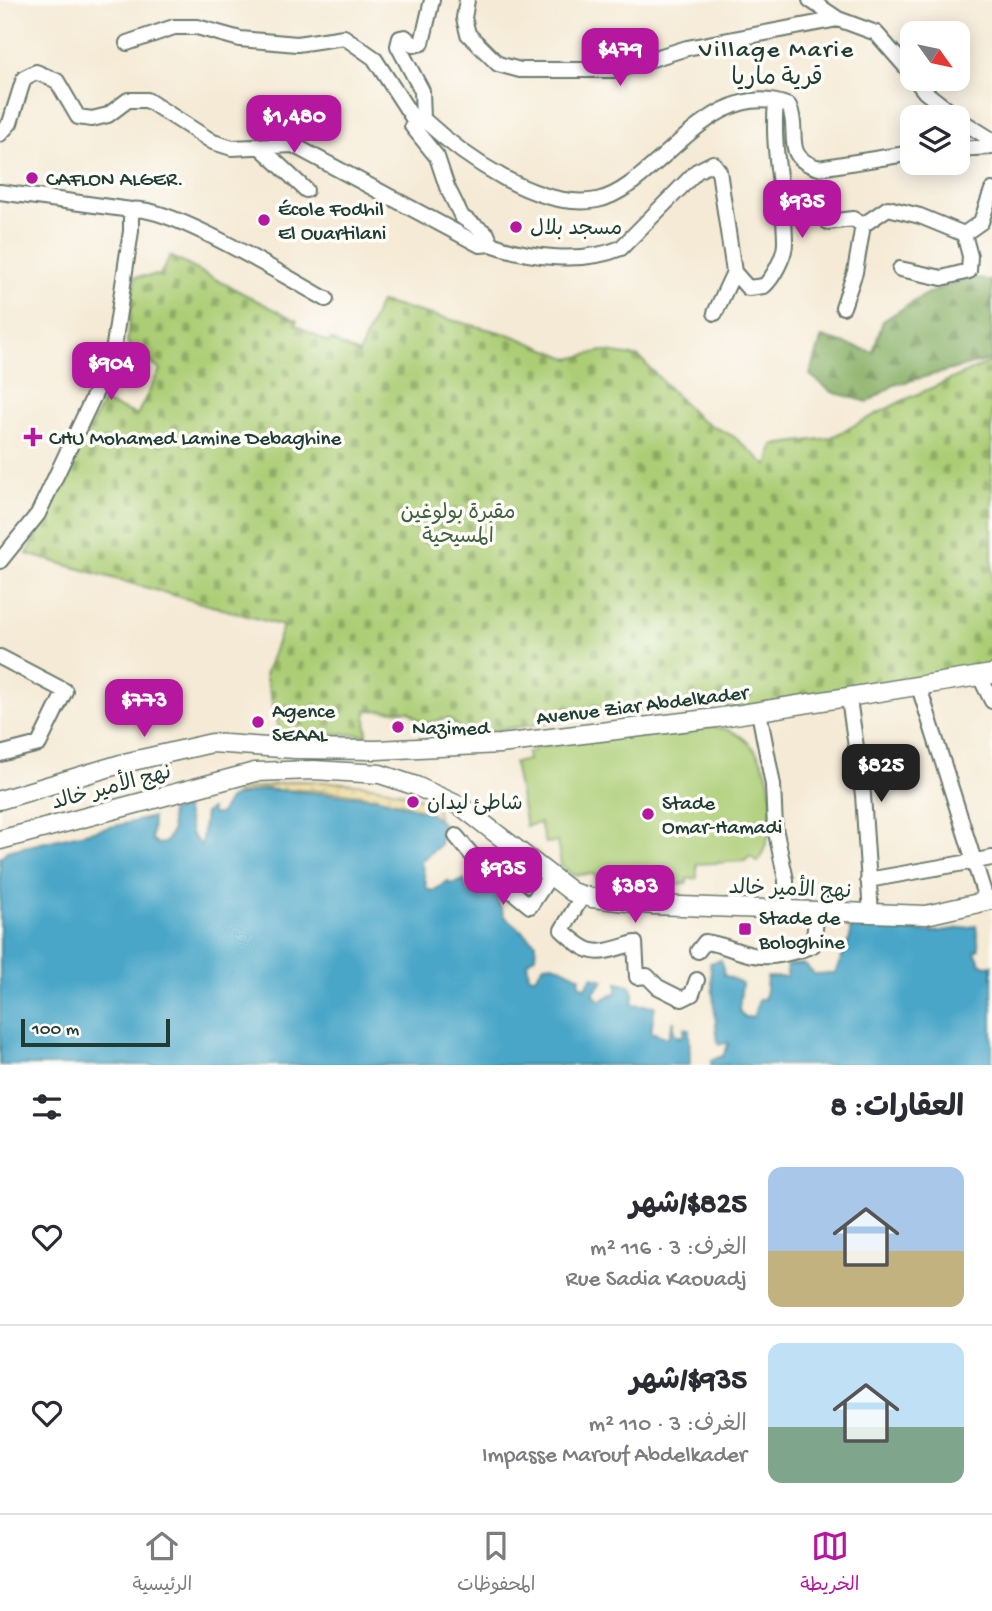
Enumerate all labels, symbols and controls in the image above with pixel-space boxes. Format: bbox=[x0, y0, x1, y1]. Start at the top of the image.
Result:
north arrow bbox=[900, 21, 970, 91]
map controls bbox=[900, 21, 970, 175]
pin: $479 bbox=[579, 28, 661, 88]
text: $479 bbox=[598, 37, 642, 64]
district label: Village Marie قرية ماريا bbox=[698, 37, 855, 94]
pin: $1,480 bbox=[237, 96, 351, 155]
text: $1,480 bbox=[262, 104, 326, 131]
button: layers bbox=[900, 105, 970, 175]
place label: CAFLON ALGER. bbox=[46, 169, 184, 194]
marker: CAFLON ALGER. bbox=[24, 170, 40, 186]
pin: $935 bbox=[761, 180, 843, 240]
text: $935 bbox=[779, 189, 825, 216]
place label: École Fodhil El Ouartilani bbox=[278, 199, 386, 248]
marker: École Fodhil El Ouartilani bbox=[256, 212, 272, 228]
place label: مسجد بلال bbox=[530, 218, 622, 243]
marker: مسجد بلال bbox=[508, 219, 524, 235]
pin: $904 bbox=[70, 342, 152, 402]
text: $904 bbox=[88, 351, 134, 378]
marker: CHU Mohamed Lamine Debaghine bbox=[23, 427, 43, 447]
place label: CHU Mohamed Lamine Debaghine bbox=[49, 428, 343, 453]
park label: مقبرة بولوغين المسيحية bbox=[401, 502, 515, 551]
pin: $773 bbox=[103, 680, 185, 739]
street label: Avenue Ziar Abdelkader bbox=[535, 682, 751, 733]
text: $773 bbox=[121, 688, 167, 715]
place label: Agence SEAAL bbox=[272, 701, 336, 750]
marker: Agence SEAAL bbox=[250, 714, 266, 730]
place label: Nazimed bbox=[412, 718, 491, 743]
marker: Nazimed bbox=[390, 719, 406, 735]
pin: $825 bbox=[840, 744, 922, 804]
text: $825 bbox=[858, 753, 904, 780]
street label: نهج الأمير خالد bbox=[48, 757, 174, 817]
place label: شاطئ ليدان bbox=[427, 793, 523, 818]
place label: Stade Omar-Hamadi bbox=[662, 793, 782, 842]
marker: شاطئ ليدان bbox=[405, 794, 421, 810]
marker: Stade Omar-Hamadi bbox=[640, 806, 656, 822]
pin: $935 bbox=[462, 848, 544, 907]
text: $935 bbox=[480, 856, 526, 883]
pin: $383 bbox=[594, 866, 676, 925]
street label: نهج الأمير خالد bbox=[728, 872, 852, 906]
text: $383 bbox=[612, 874, 658, 901]
place label: Stade de Bologhine bbox=[758, 908, 846, 957]
marker: Stade de Bologhine bbox=[737, 921, 753, 937]
scale bar bbox=[21, 1016, 170, 1048]
text: 100 m bbox=[32, 1019, 79, 1042]
icon: filters bbox=[28, 1088, 66, 1126]
text: العقارات: 8 bbox=[831, 1092, 964, 1127]
text: $825/شهر bbox=[630, 1189, 747, 1224]
icon: home bbox=[824, 1195, 908, 1279]
icon: heart bbox=[28, 1218, 66, 1256]
text: الغرف: 3 · 116 m² bbox=[590, 1236, 747, 1263]
text: Rue Sadia Kaouadj bbox=[566, 1267, 747, 1294]
text: $935/شهر bbox=[630, 1365, 747, 1400]
icon: home bbox=[824, 1371, 908, 1455]
icon: heart bbox=[28, 1394, 66, 1432]
text: الغرف: 3 · 110 m² bbox=[589, 1412, 747, 1439]
text: Impasse Marouf Abdelkader bbox=[482, 1443, 747, 1470]
tab: الرئيسية bbox=[132, 1527, 192, 1600]
tab: المحفوظات bbox=[457, 1527, 535, 1600]
tab: الخريطة bbox=[800, 1527, 860, 1600]

